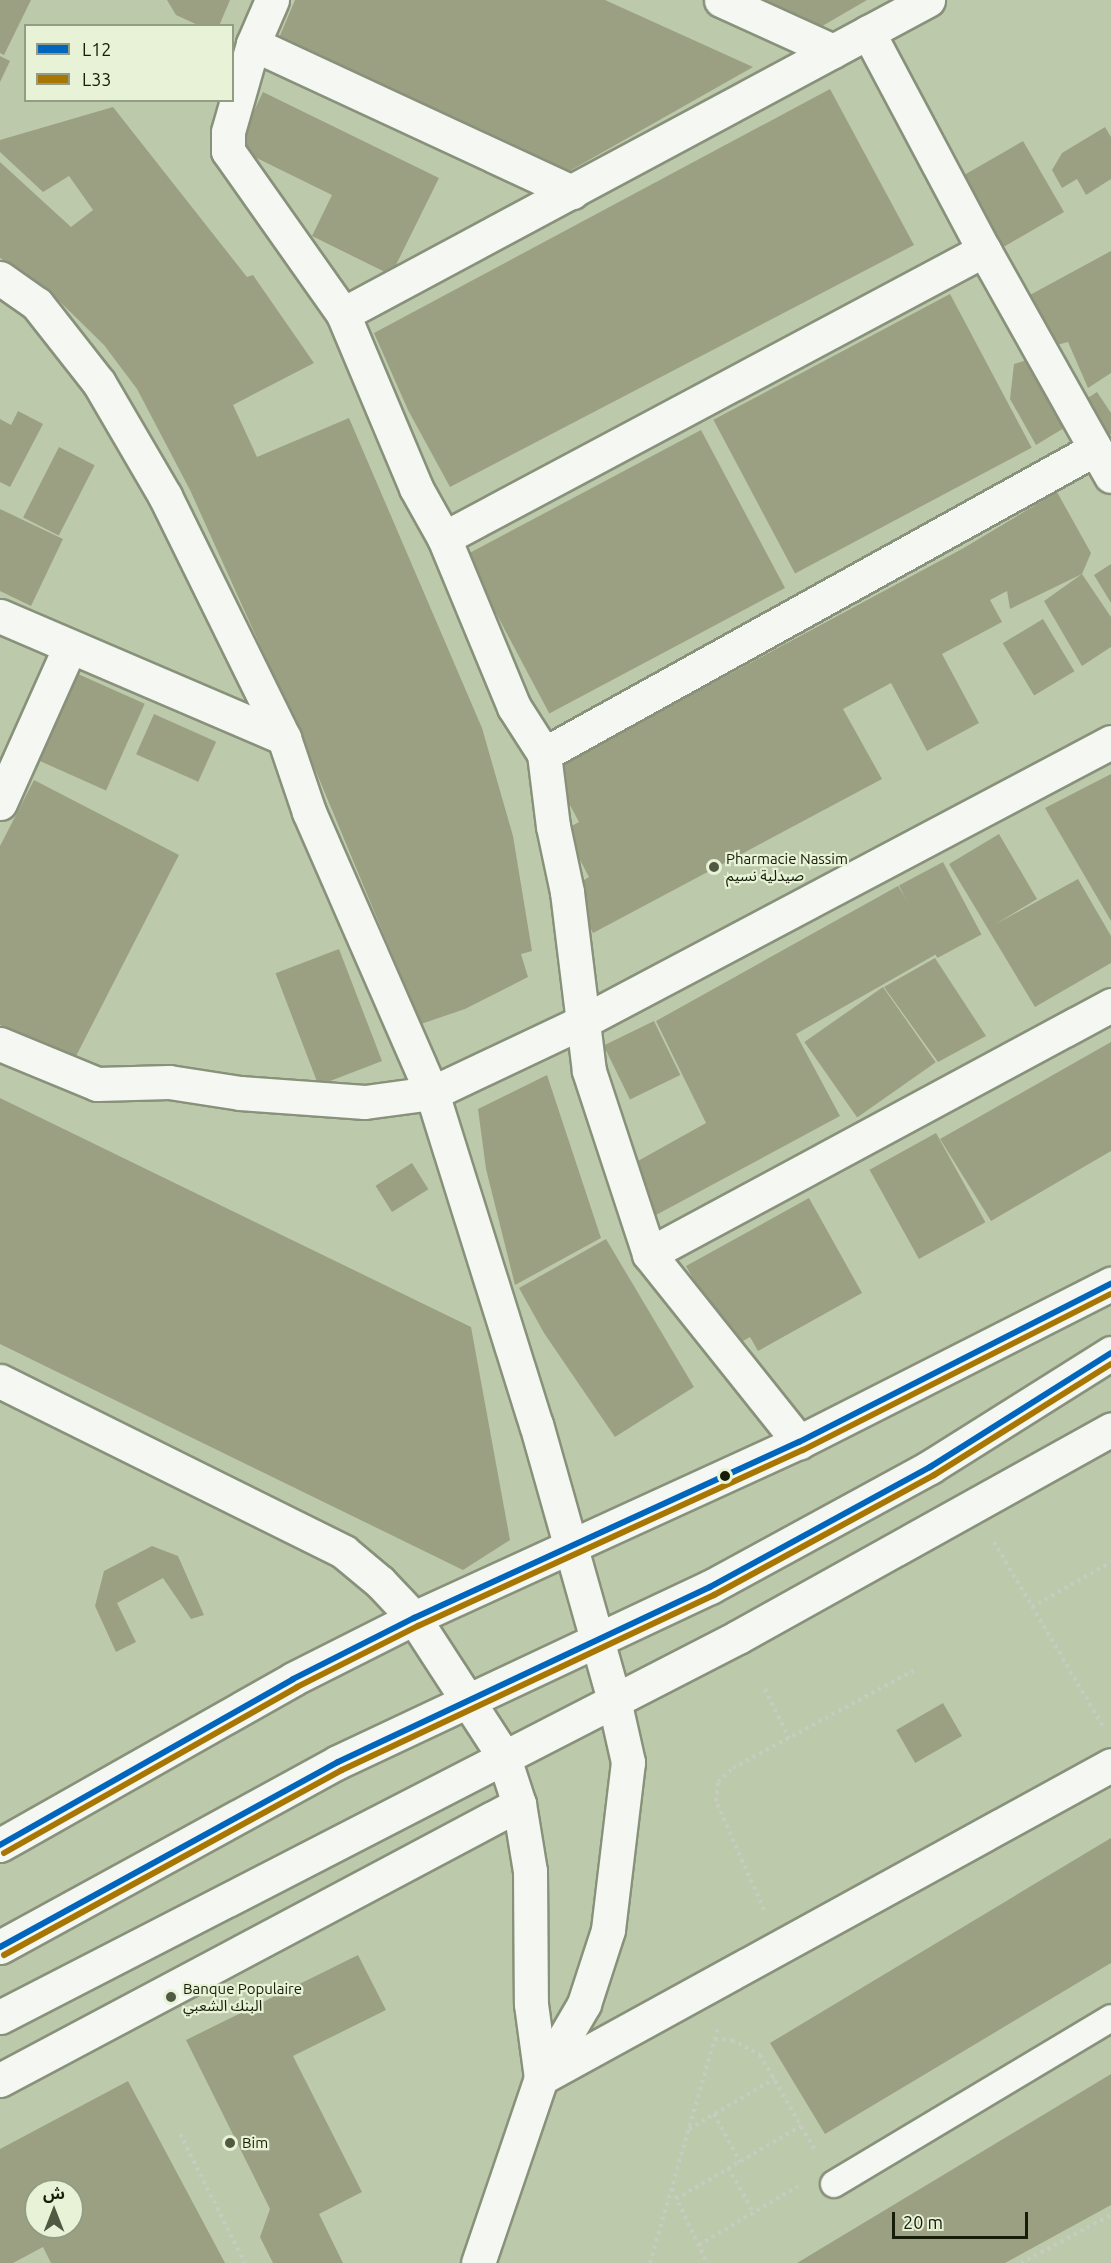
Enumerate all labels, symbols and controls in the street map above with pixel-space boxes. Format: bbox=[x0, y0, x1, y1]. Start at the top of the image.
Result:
legend bbox=[24, 24, 234, 102]
text: L12 bbox=[82, 39, 111, 59]
text: L33 bbox=[82, 69, 111, 89]
place label: Pharmacie Nassim صيدلية نسيم bbox=[726, 849, 848, 884]
marker: Pharmacie Nassim صيدلية نسيم bbox=[707, 860, 721, 874]
unlabelled marker bbox=[719, 1470, 731, 1482]
place label: Banque Populaire البنك الشعبي bbox=[183, 1979, 302, 2014]
marker: Banque Populaire البنك الشعبي bbox=[164, 1990, 178, 2004]
place label: Bim bbox=[242, 2134, 268, 2152]
marker: Bim bbox=[223, 2136, 237, 2150]
north arrow bbox=[24, 2179, 84, 2239]
text: ش bbox=[43, 2184, 65, 2202]
scale bar bbox=[895, 2200, 1032, 2238]
text: 20 m bbox=[903, 2212, 943, 2232]

